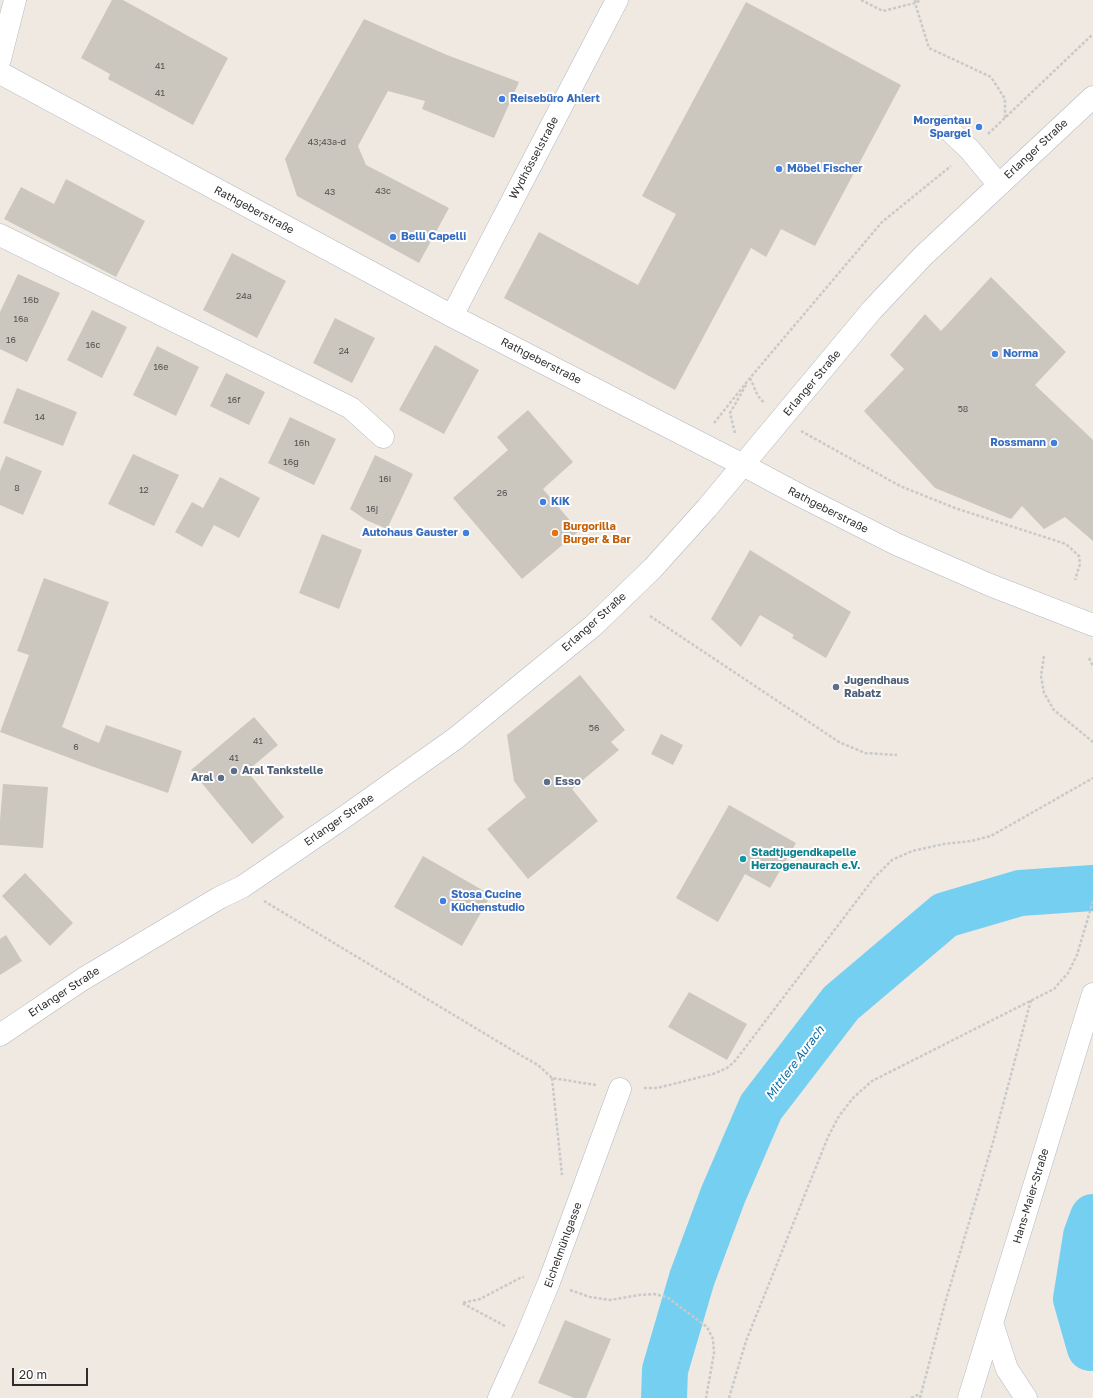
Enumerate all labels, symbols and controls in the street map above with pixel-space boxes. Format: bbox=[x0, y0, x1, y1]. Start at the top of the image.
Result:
house number: 41 bbox=[155, 61, 165, 71]
house number: 41 bbox=[155, 88, 165, 98]
place label: Reisebüro Ahlert bbox=[510, 92, 600, 106]
marker: Reisebüro Ahlert bbox=[497, 94, 507, 104]
street label: Wydhösselstraße bbox=[507, 114, 561, 202]
place label: Morgentau Spargel bbox=[913, 114, 971, 140]
street label: Erlanger Straße bbox=[1001, 116, 1071, 182]
marker: Morgentau Spargel bbox=[974, 122, 984, 132]
house number: 43;43a-d bbox=[308, 137, 346, 147]
place label: Möbel Fischer bbox=[787, 162, 863, 176]
marker: Möbel Fischer bbox=[774, 164, 784, 174]
street label: Rathgeberstraße bbox=[212, 183, 296, 237]
house number: 43c bbox=[375, 186, 391, 196]
house number: 43 bbox=[325, 187, 335, 197]
place label: Belli Capelli bbox=[401, 230, 466, 244]
marker: Belli Capelli bbox=[388, 232, 398, 242]
house number: 24a bbox=[236, 291, 252, 301]
house number: 16b bbox=[23, 295, 39, 305]
house number: 16a bbox=[14, 314, 28, 324]
house number: 16 bbox=[6, 335, 16, 345]
street label: Rathgeberstraße bbox=[499, 335, 583, 387]
house number: 16c bbox=[86, 340, 100, 350]
house number: 24 bbox=[339, 346, 349, 356]
street label: Erlanger Straße bbox=[781, 347, 843, 419]
place label: Norma bbox=[1003, 347, 1038, 361]
marker: Norma bbox=[990, 349, 1000, 359]
house number: 16e bbox=[153, 362, 169, 372]
house number: 16f bbox=[227, 395, 241, 405]
house number: 58 bbox=[958, 404, 968, 414]
house number: 14 bbox=[35, 412, 45, 422]
place label: Rossmann bbox=[990, 436, 1046, 450]
house number: 16h bbox=[294, 438, 310, 448]
marker: Rossmann bbox=[1049, 438, 1059, 448]
house number: 16g bbox=[283, 457, 299, 467]
house number: 16i bbox=[379, 474, 391, 484]
house number: 8 bbox=[14, 483, 20, 493]
street label: Rathgeberstraße bbox=[786, 484, 870, 536]
house number: 12 bbox=[139, 485, 149, 495]
house number: 26 bbox=[497, 488, 507, 498]
place label: KiK bbox=[551, 495, 570, 509]
marker: KiK bbox=[538, 497, 548, 507]
house number: 16j bbox=[366, 504, 378, 514]
place label: Burgorilla Burger & Bar bbox=[563, 520, 631, 546]
place label: Autohaus Gauster bbox=[362, 526, 458, 540]
marker: Autohaus Gauster bbox=[461, 528, 471, 538]
marker: Burgorilla Burger & Bar bbox=[550, 528, 560, 538]
street label: Erlanger Straße bbox=[559, 590, 629, 654]
place label: Jugendhaus Rabatz bbox=[844, 674, 909, 700]
marker: Jugendhaus Rabatz bbox=[831, 682, 841, 692]
house number: 56 bbox=[589, 723, 599, 733]
house number: 41 bbox=[253, 736, 263, 746]
house number: 6 bbox=[73, 742, 79, 752]
house number: 41 bbox=[229, 753, 239, 763]
place label: Aral Tankstelle bbox=[242, 764, 323, 778]
marker: Aral Tankstelle bbox=[229, 766, 239, 776]
place label: Aral bbox=[191, 771, 213, 785]
marker: Aral bbox=[216, 773, 226, 783]
place label: Esso bbox=[555, 775, 581, 789]
marker: Esso bbox=[542, 777, 552, 787]
street label: Erlanger Straße bbox=[302, 791, 376, 849]
place label: Stadtjugendkapelle Herzogenaurach e.V. bbox=[751, 846, 860, 872]
marker: Stadtjugendkapelle Herzogenaurach e.V. bbox=[738, 854, 748, 864]
place label: Stosa Cucine Küchenstudio bbox=[451, 888, 525, 914]
marker: Stosa Cucine Küchenstudio bbox=[438, 896, 448, 906]
street label: Erlanger Straße bbox=[26, 964, 102, 1020]
water label: Mittlere Aurach bbox=[763, 1023, 827, 1103]
street label: Hans-Maier-Straße bbox=[1010, 1147, 1052, 1245]
street label: Eichelmühlgasse bbox=[541, 1201, 585, 1289]
scale bar bbox=[14, 1360, 90, 1386]
text: 20 m bbox=[19, 1367, 47, 1382]

